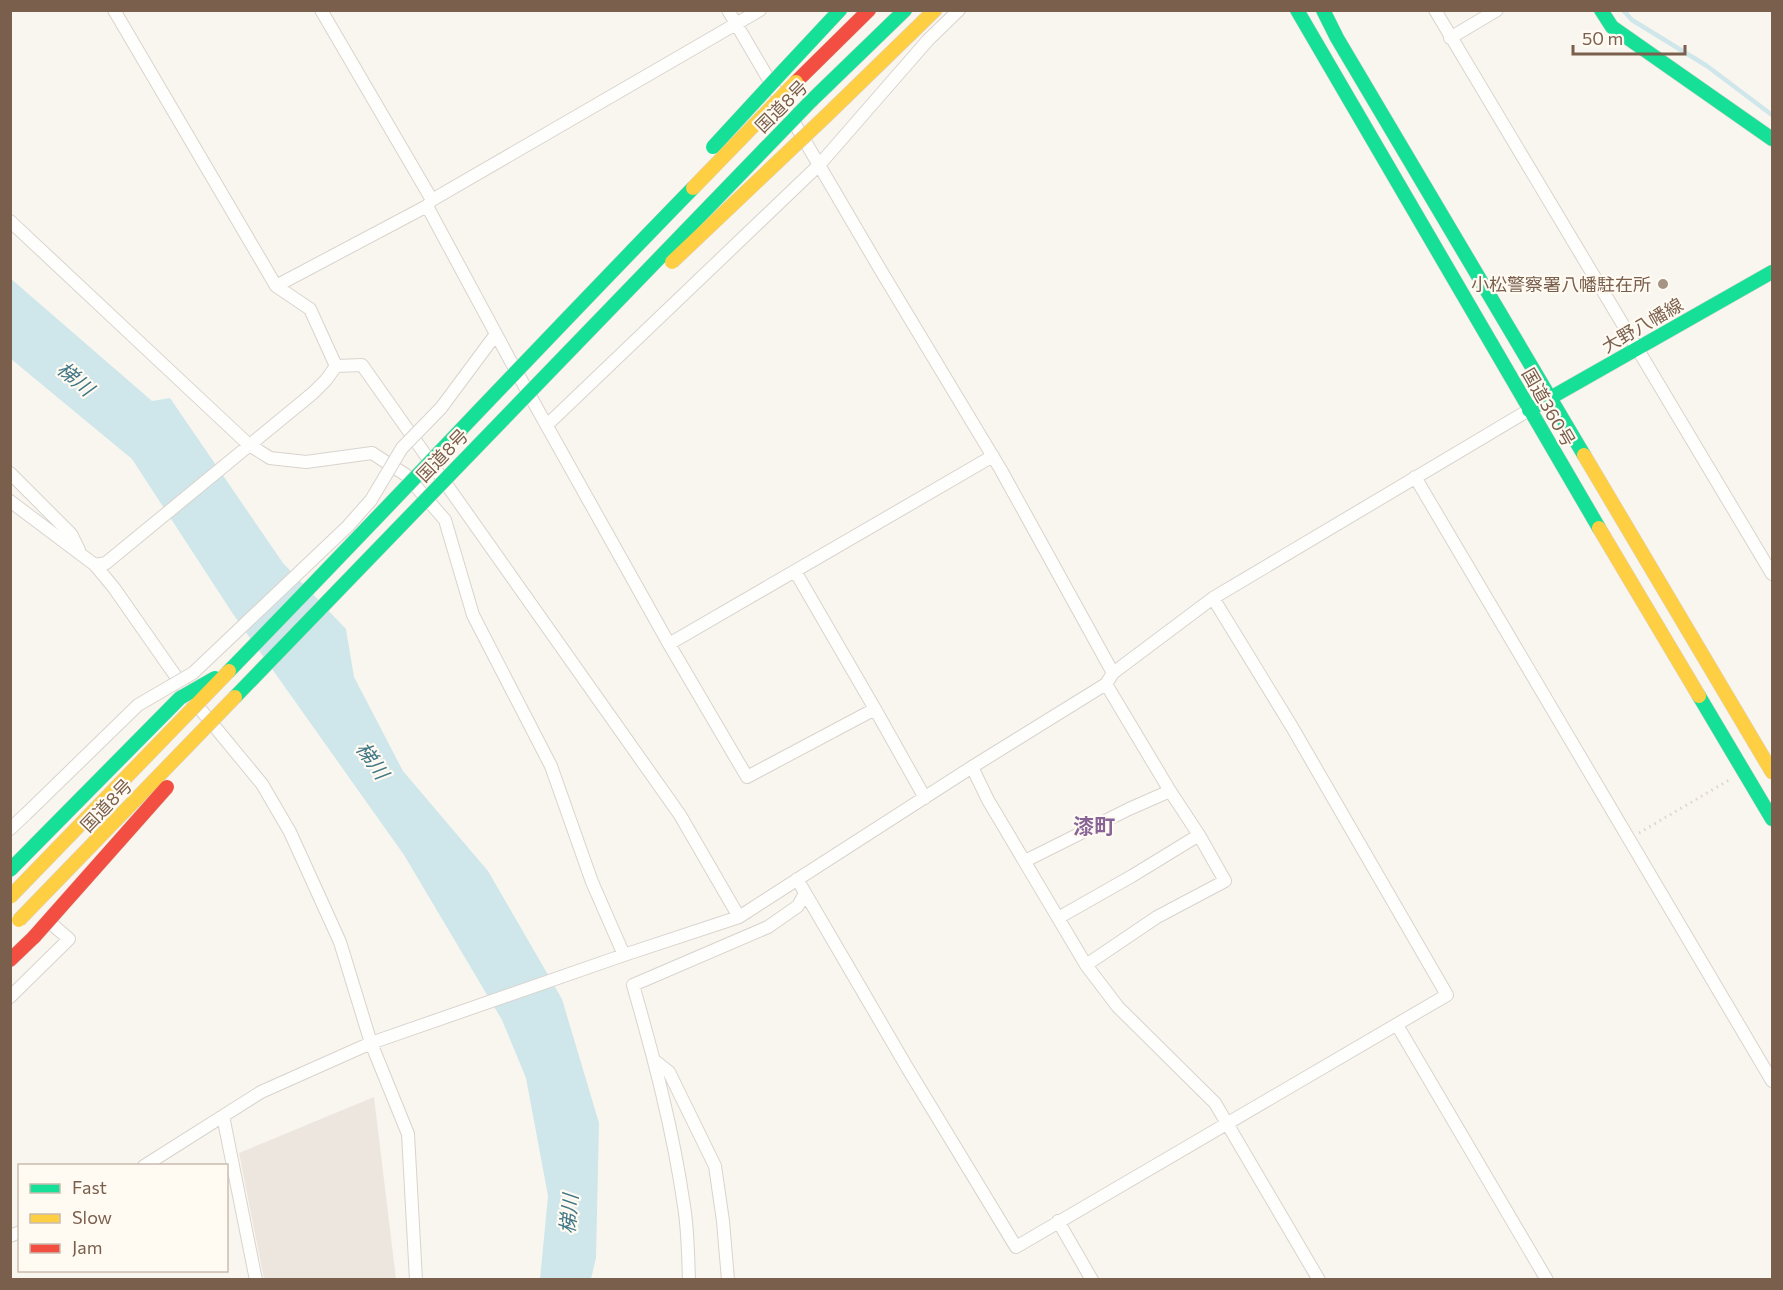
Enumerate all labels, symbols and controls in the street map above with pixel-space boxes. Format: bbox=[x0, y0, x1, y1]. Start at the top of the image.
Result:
scale bar bbox=[1573, 18, 1686, 56]
text: 50 m bbox=[1582, 27, 1623, 49]
street label: 国道8号 bbox=[750, 75, 812, 137]
place label: 小松警察署八幡駐在所 bbox=[1471, 273, 1651, 295]
marker: 小松警察署八幡駐在所 bbox=[1656, 277, 1670, 291]
street label: 大野八幡線 bbox=[1598, 293, 1686, 357]
water label: 梯川 bbox=[53, 356, 101, 401]
street label: 国道360号 bbox=[1518, 364, 1580, 450]
street label: 国道8号 bbox=[412, 424, 472, 486]
water label: 梯川 bbox=[352, 737, 395, 785]
street label: 国道8号 bbox=[76, 774, 136, 836]
district label: 漆町 bbox=[1073, 813, 1115, 838]
legend bbox=[18, 1164, 228, 1272]
text: Fast bbox=[72, 1176, 107, 1198]
water label: 梯川 bbox=[554, 1191, 582, 1235]
text: Slow bbox=[72, 1206, 112, 1228]
text: Jam bbox=[72, 1236, 102, 1258]

